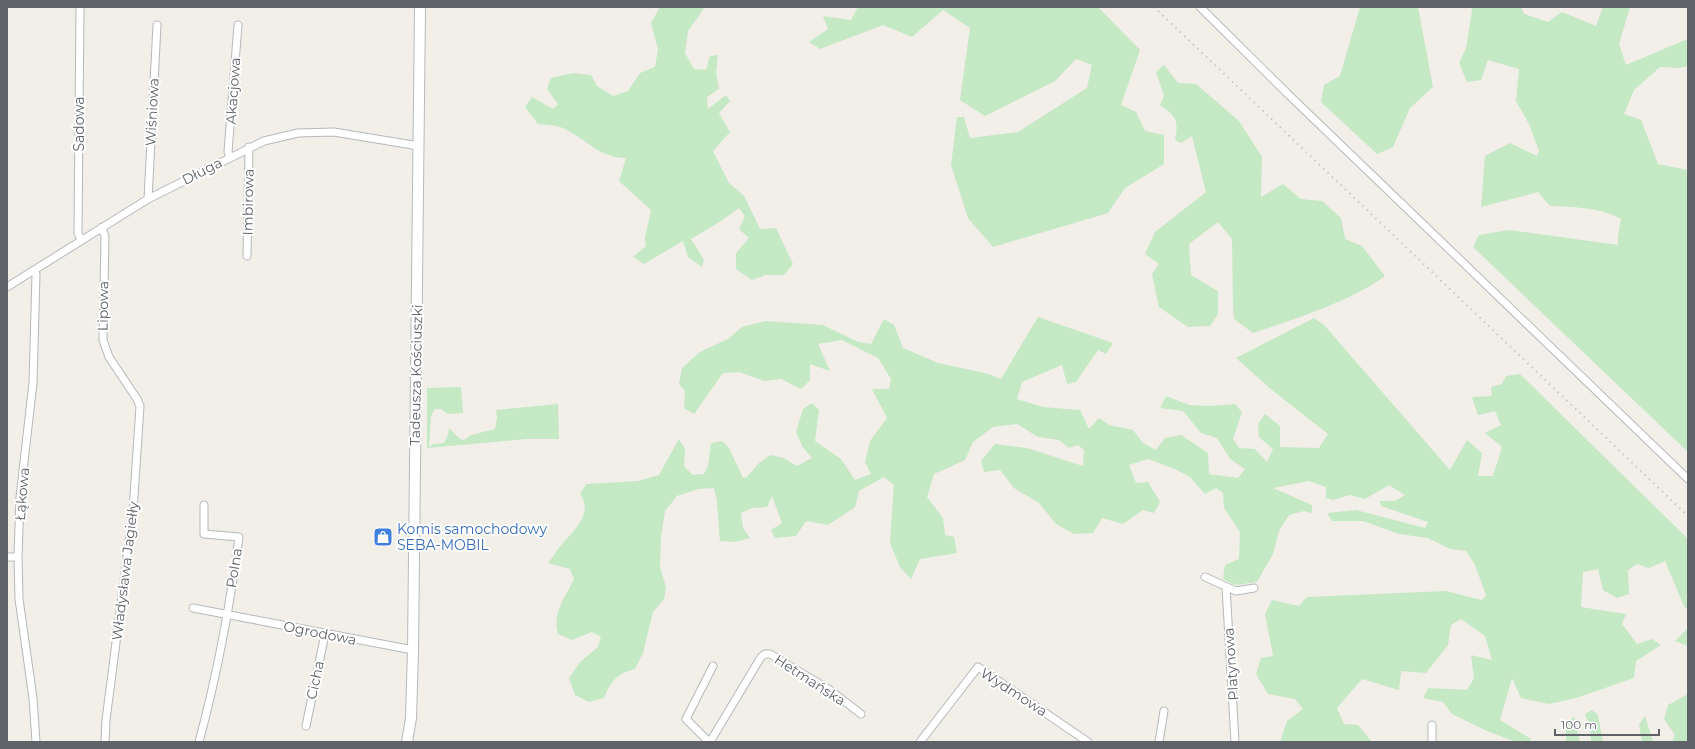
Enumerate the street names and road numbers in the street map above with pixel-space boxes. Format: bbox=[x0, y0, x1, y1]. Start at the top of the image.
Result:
street label: Akacjowa bbox=[222, 57, 244, 125]
street label: Wiśniowa bbox=[141, 78, 163, 146]
street label: Sadowa bbox=[70, 96, 88, 152]
street label: Długa bbox=[179, 153, 225, 189]
street label: Imbirowa bbox=[238, 169, 258, 235]
street label: Lipowa bbox=[94, 281, 112, 331]
street label: Tadeusza Kościuszki bbox=[406, 304, 426, 446]
street label: Łąkowa bbox=[11, 467, 33, 521]
street label: Władysława Jagiełły bbox=[108, 500, 143, 642]
street label: Polna bbox=[222, 547, 246, 589]
street label: Ogrodowa bbox=[282, 617, 358, 649]
street label: Platynowa bbox=[1219, 627, 1243, 701]
street label: Hetmańska bbox=[771, 650, 849, 710]
street label: Cicha bbox=[302, 659, 328, 701]
street label: Wydmowa bbox=[977, 664, 1051, 720]

